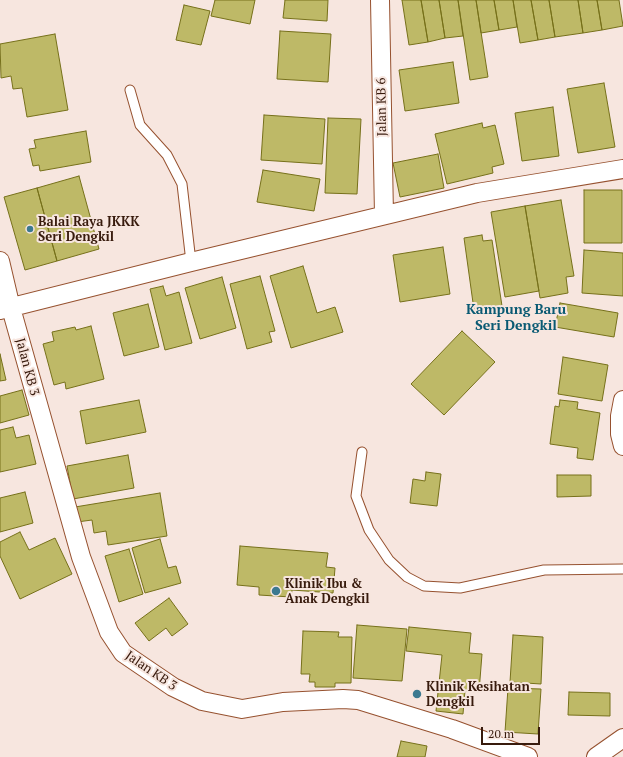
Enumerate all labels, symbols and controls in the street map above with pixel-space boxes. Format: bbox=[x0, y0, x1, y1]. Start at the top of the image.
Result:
street label: Jalan KB 6 bbox=[374, 77, 390, 137]
place label: Balai Raya JKKK Seri Dengkil bbox=[38, 214, 139, 245]
marker: Balai Raya JKKK Seri Dengkil bbox=[25, 224, 35, 234]
district label: Kampung Baru Seri Dengkil bbox=[466, 302, 566, 334]
street label: Jalan KB 3 bbox=[12, 337, 42, 397]
place label: Klinik Ibu & Anak Dengkil bbox=[285, 576, 370, 607]
marker: Klinik Ibu & Anak Dengkil bbox=[270, 585, 282, 597]
street label: Jalan KB 3 bbox=[122, 648, 180, 694]
place label: Klinik Kesihatan Dengkil bbox=[426, 679, 530, 710]
marker: Klinik Kesihatan Dengkil bbox=[411, 688, 423, 700]
scale bar bbox=[483, 719, 542, 745]
text: 20 m bbox=[488, 726, 514, 741]

